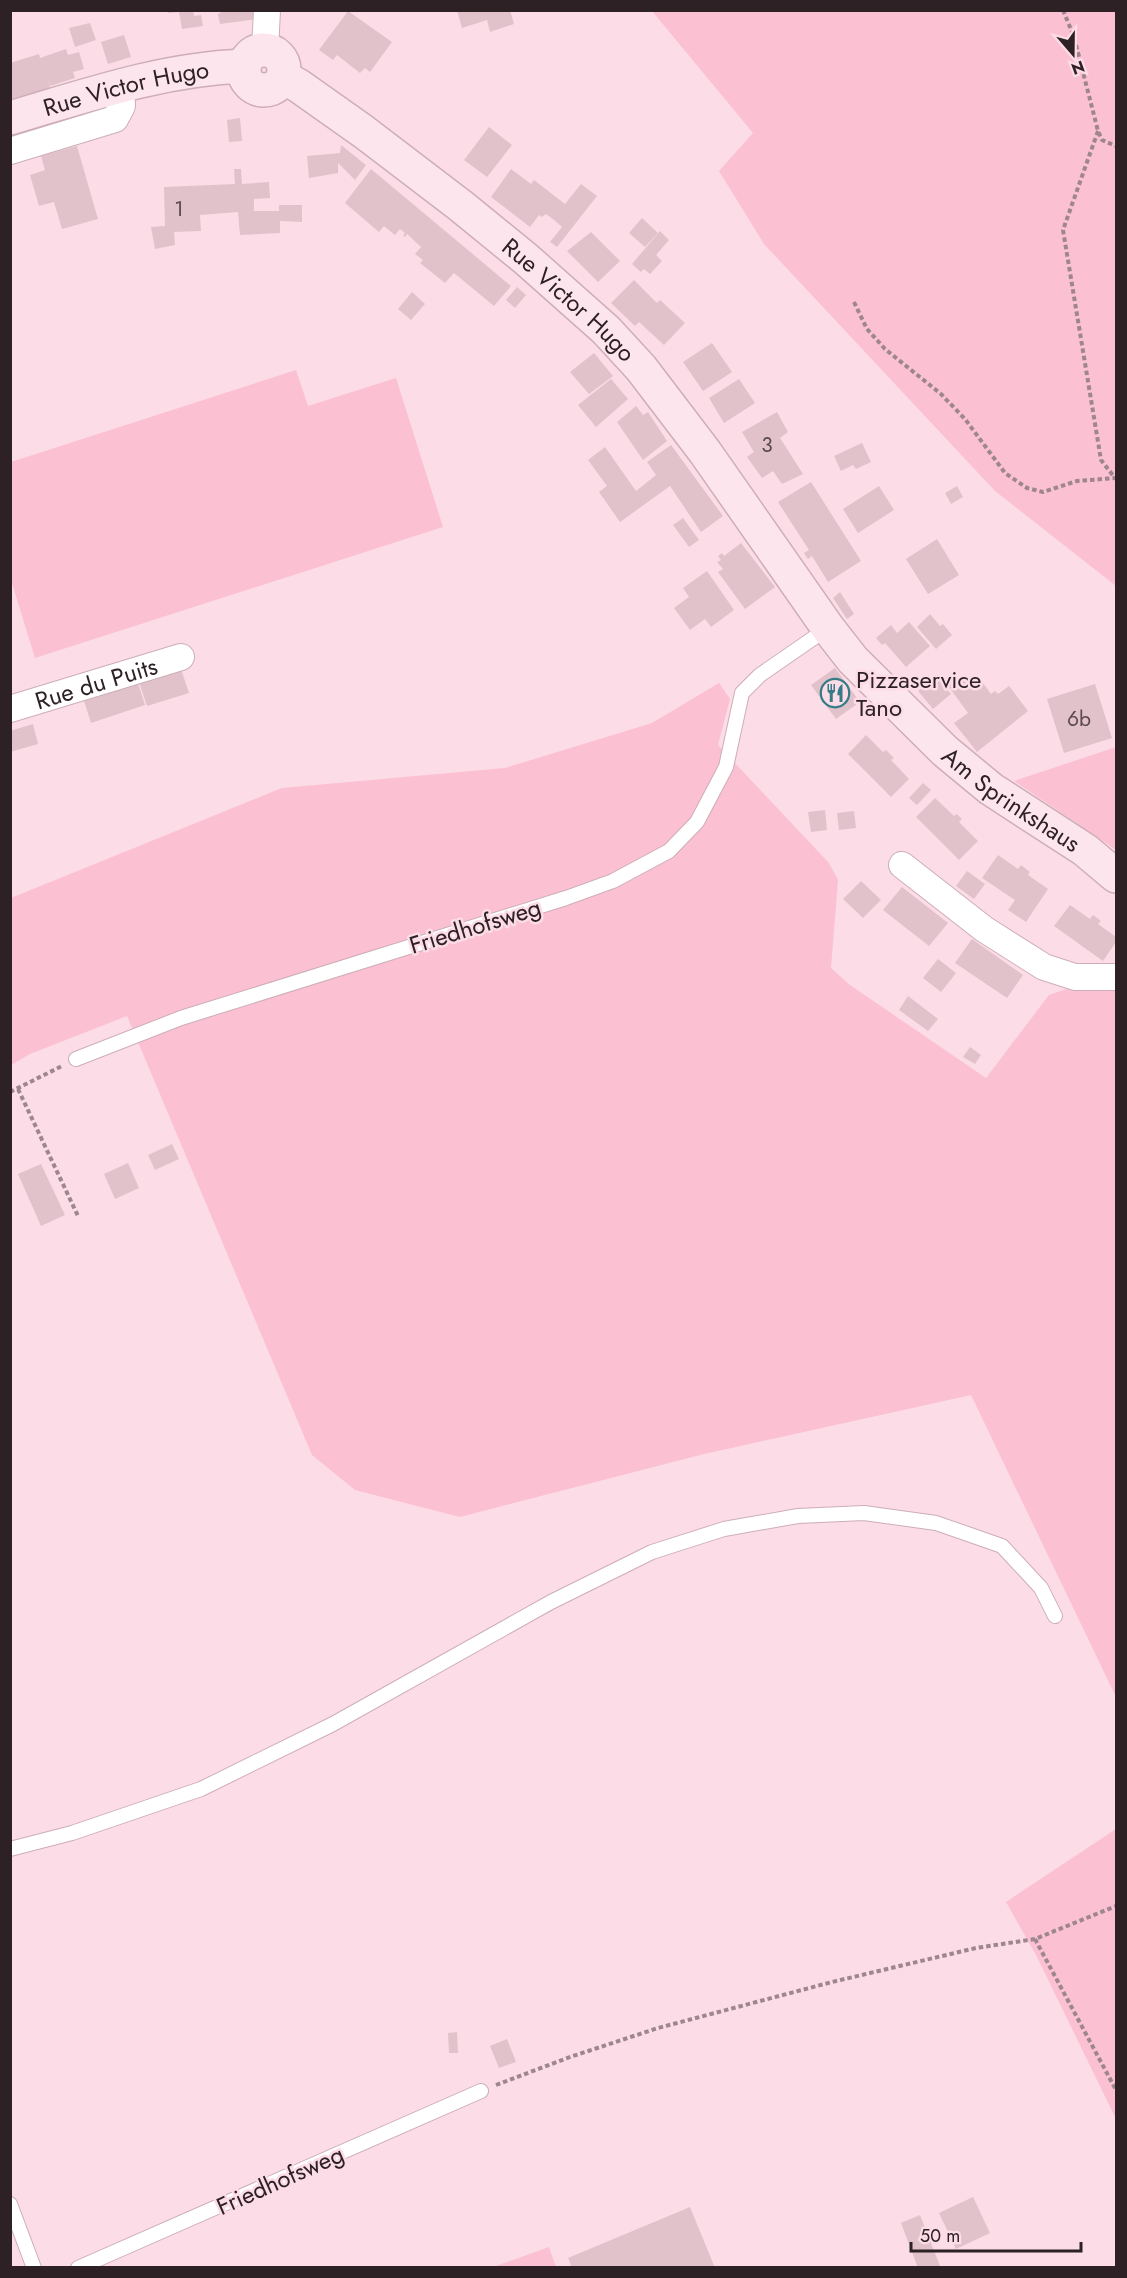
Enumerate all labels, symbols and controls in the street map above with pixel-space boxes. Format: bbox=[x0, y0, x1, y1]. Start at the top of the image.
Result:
north arrow bbox=[1043, 24, 1103, 84]
street label: Rue Victor Hugo bbox=[38, 51, 211, 125]
text: N bbox=[1068, 55, 1088, 81]
house number: 1 bbox=[174, 194, 184, 224]
street label: Rue Victor Hugo bbox=[495, 229, 644, 369]
house number: 3 bbox=[761, 430, 773, 460]
street label: Rue du Puits bbox=[31, 648, 162, 718]
place label: Pizzaservice Tano bbox=[856, 662, 981, 725]
restaurant icon: Pizzaservice Tano bbox=[819, 677, 851, 709]
house number: 6b bbox=[1067, 704, 1091, 734]
street label: Am Sprinkshaus bbox=[935, 738, 1088, 860]
street label: Friedhofsweg bbox=[405, 889, 545, 963]
street label: Friedhofsweg bbox=[211, 2136, 349, 2224]
scale bar bbox=[911, 2215, 1080, 2253]
text: 50 m bbox=[920, 2223, 960, 2249]

